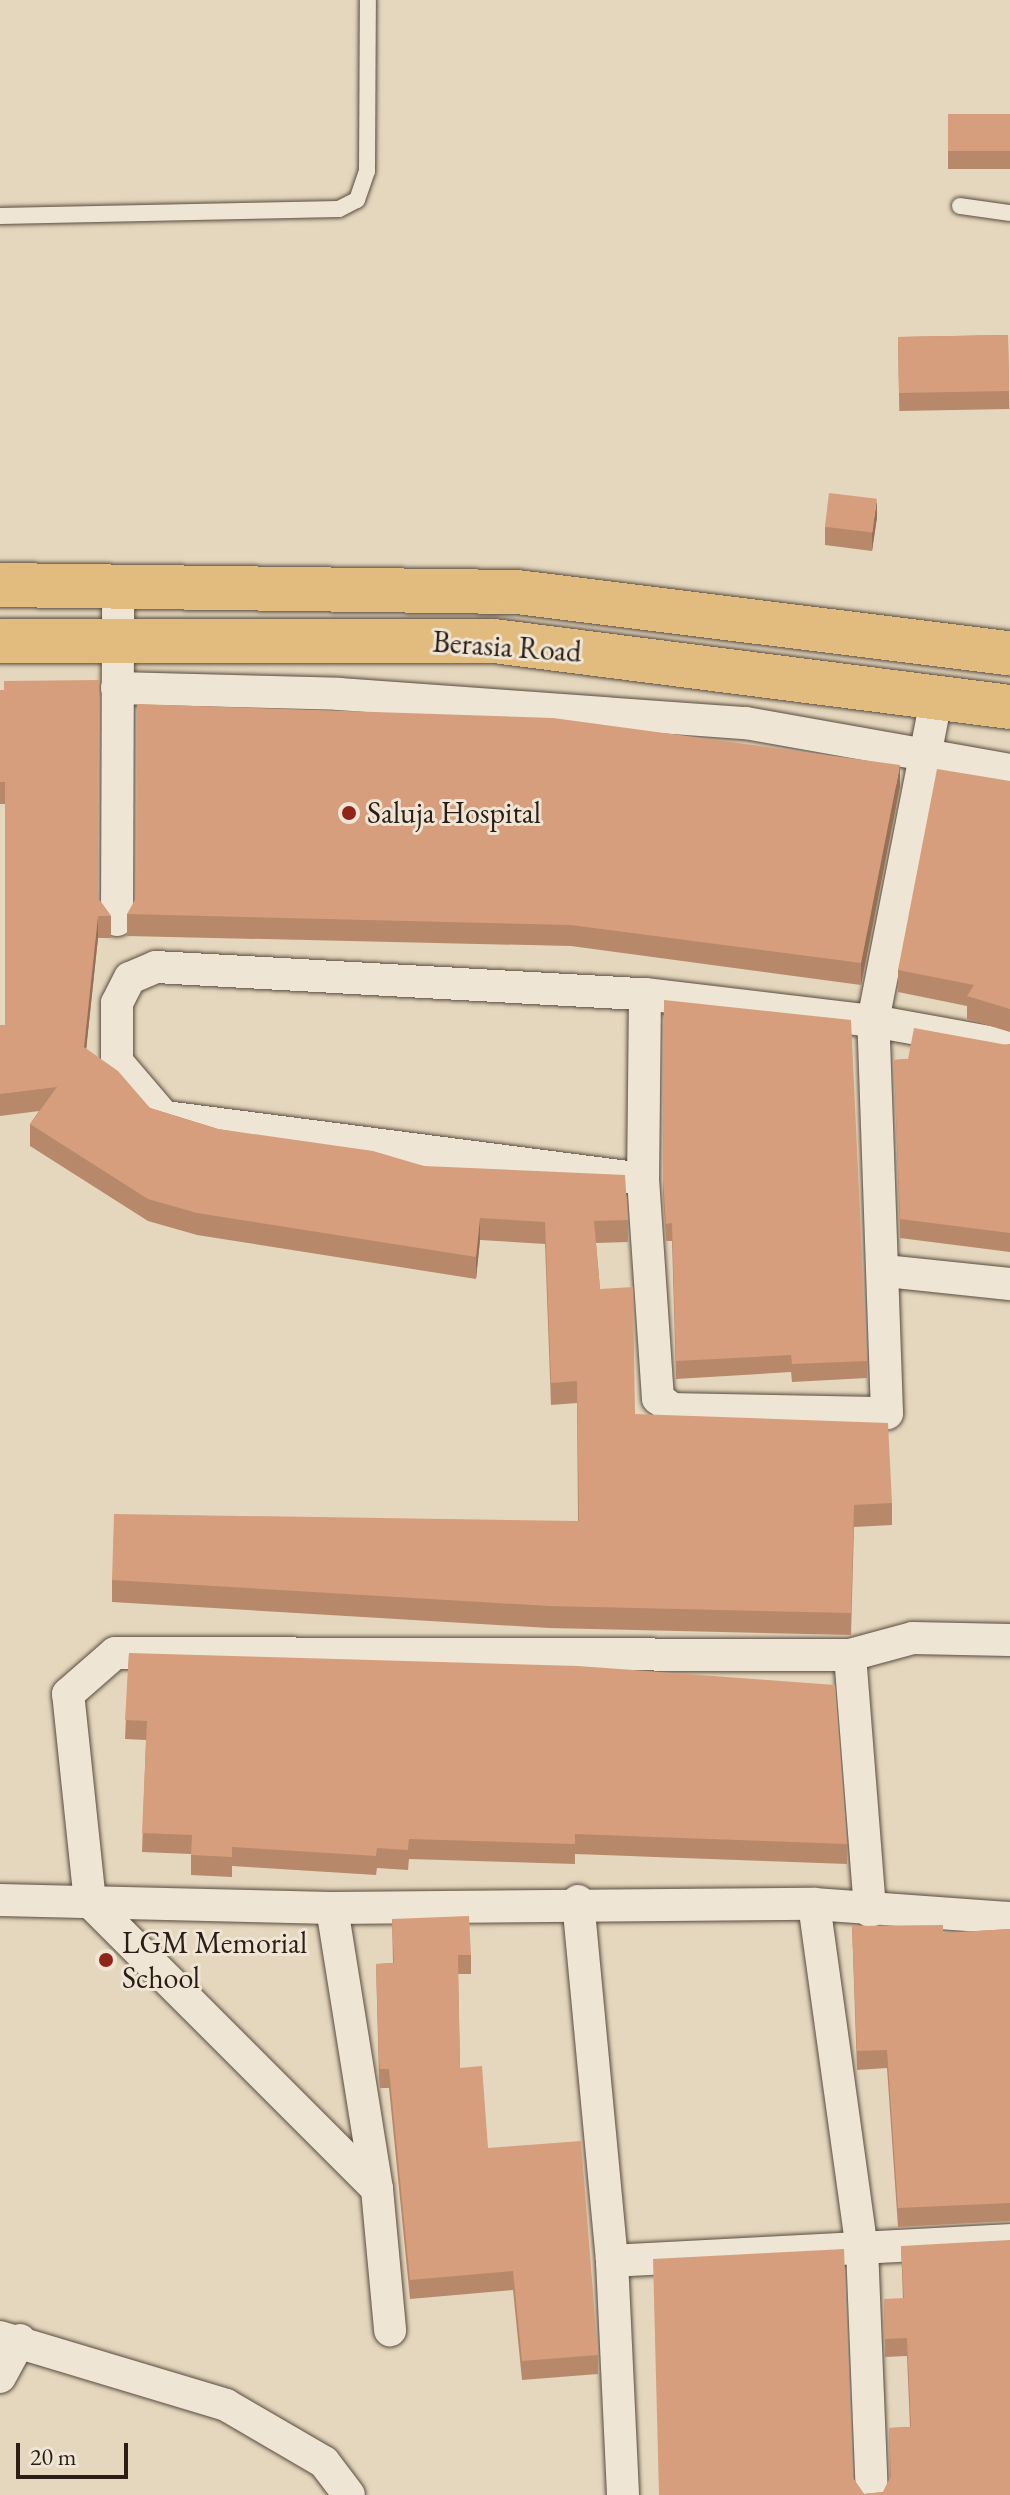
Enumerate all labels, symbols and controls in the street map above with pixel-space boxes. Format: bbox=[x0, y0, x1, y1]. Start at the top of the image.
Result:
street label: Berasia Road bbox=[431, 624, 583, 670]
place label: Saluja Hospital bbox=[367, 795, 541, 831]
marker: Saluja Hospital bbox=[338, 802, 360, 824]
place label: LGM Memorial School bbox=[122, 1925, 307, 1996]
marker: LGM Memorial School bbox=[97, 1951, 115, 1969]
scale bar bbox=[20, 2427, 132, 2477]
text: 20 m bbox=[30, 2441, 77, 2472]

